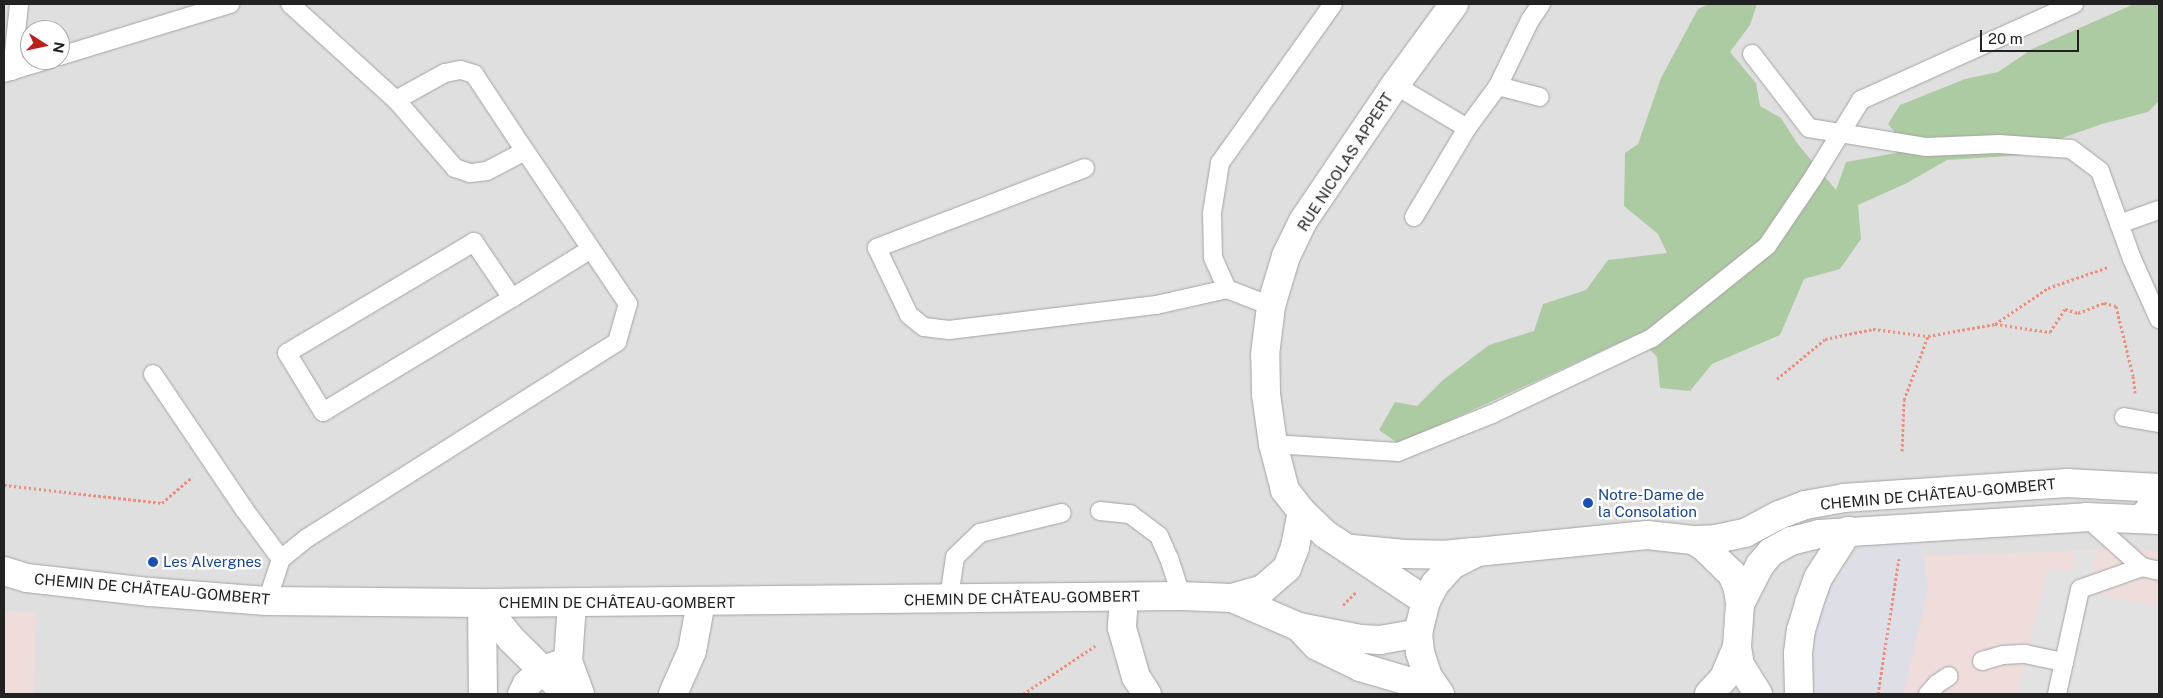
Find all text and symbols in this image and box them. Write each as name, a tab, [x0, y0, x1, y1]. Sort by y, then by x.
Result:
north arrow	[20, 20, 70, 70]
scale bar	[1983, 20, 2082, 52]
text: 20 m	[1988, 30, 2023, 47]
text: N	[50, 41, 68, 54]
street label: RUE NICOLAS APPERT	[1294, 89, 1396, 235]
street label: CHEMIN DE CHÂTEAU-GOMBERT	[1819, 475, 2057, 513]
place label: Notre-Dame de la Consolation	[1598, 485, 1704, 520]
marker: Notre-Dame de la Consolation	[1582, 497, 1594, 509]
place label: Les Alvergnes	[163, 553, 262, 571]
marker: Les Alvergnes	[147, 556, 159, 568]
street label: CHEMIN DE CHÂTEAU-GOMBERT	[33, 570, 271, 608]
street label: CHEMIN DE CHÂTEAU-GOMBERT	[904, 587, 1140, 609]
street label: CHEMIN DE CHÂTEAU-GOMBERT	[499, 594, 735, 612]

